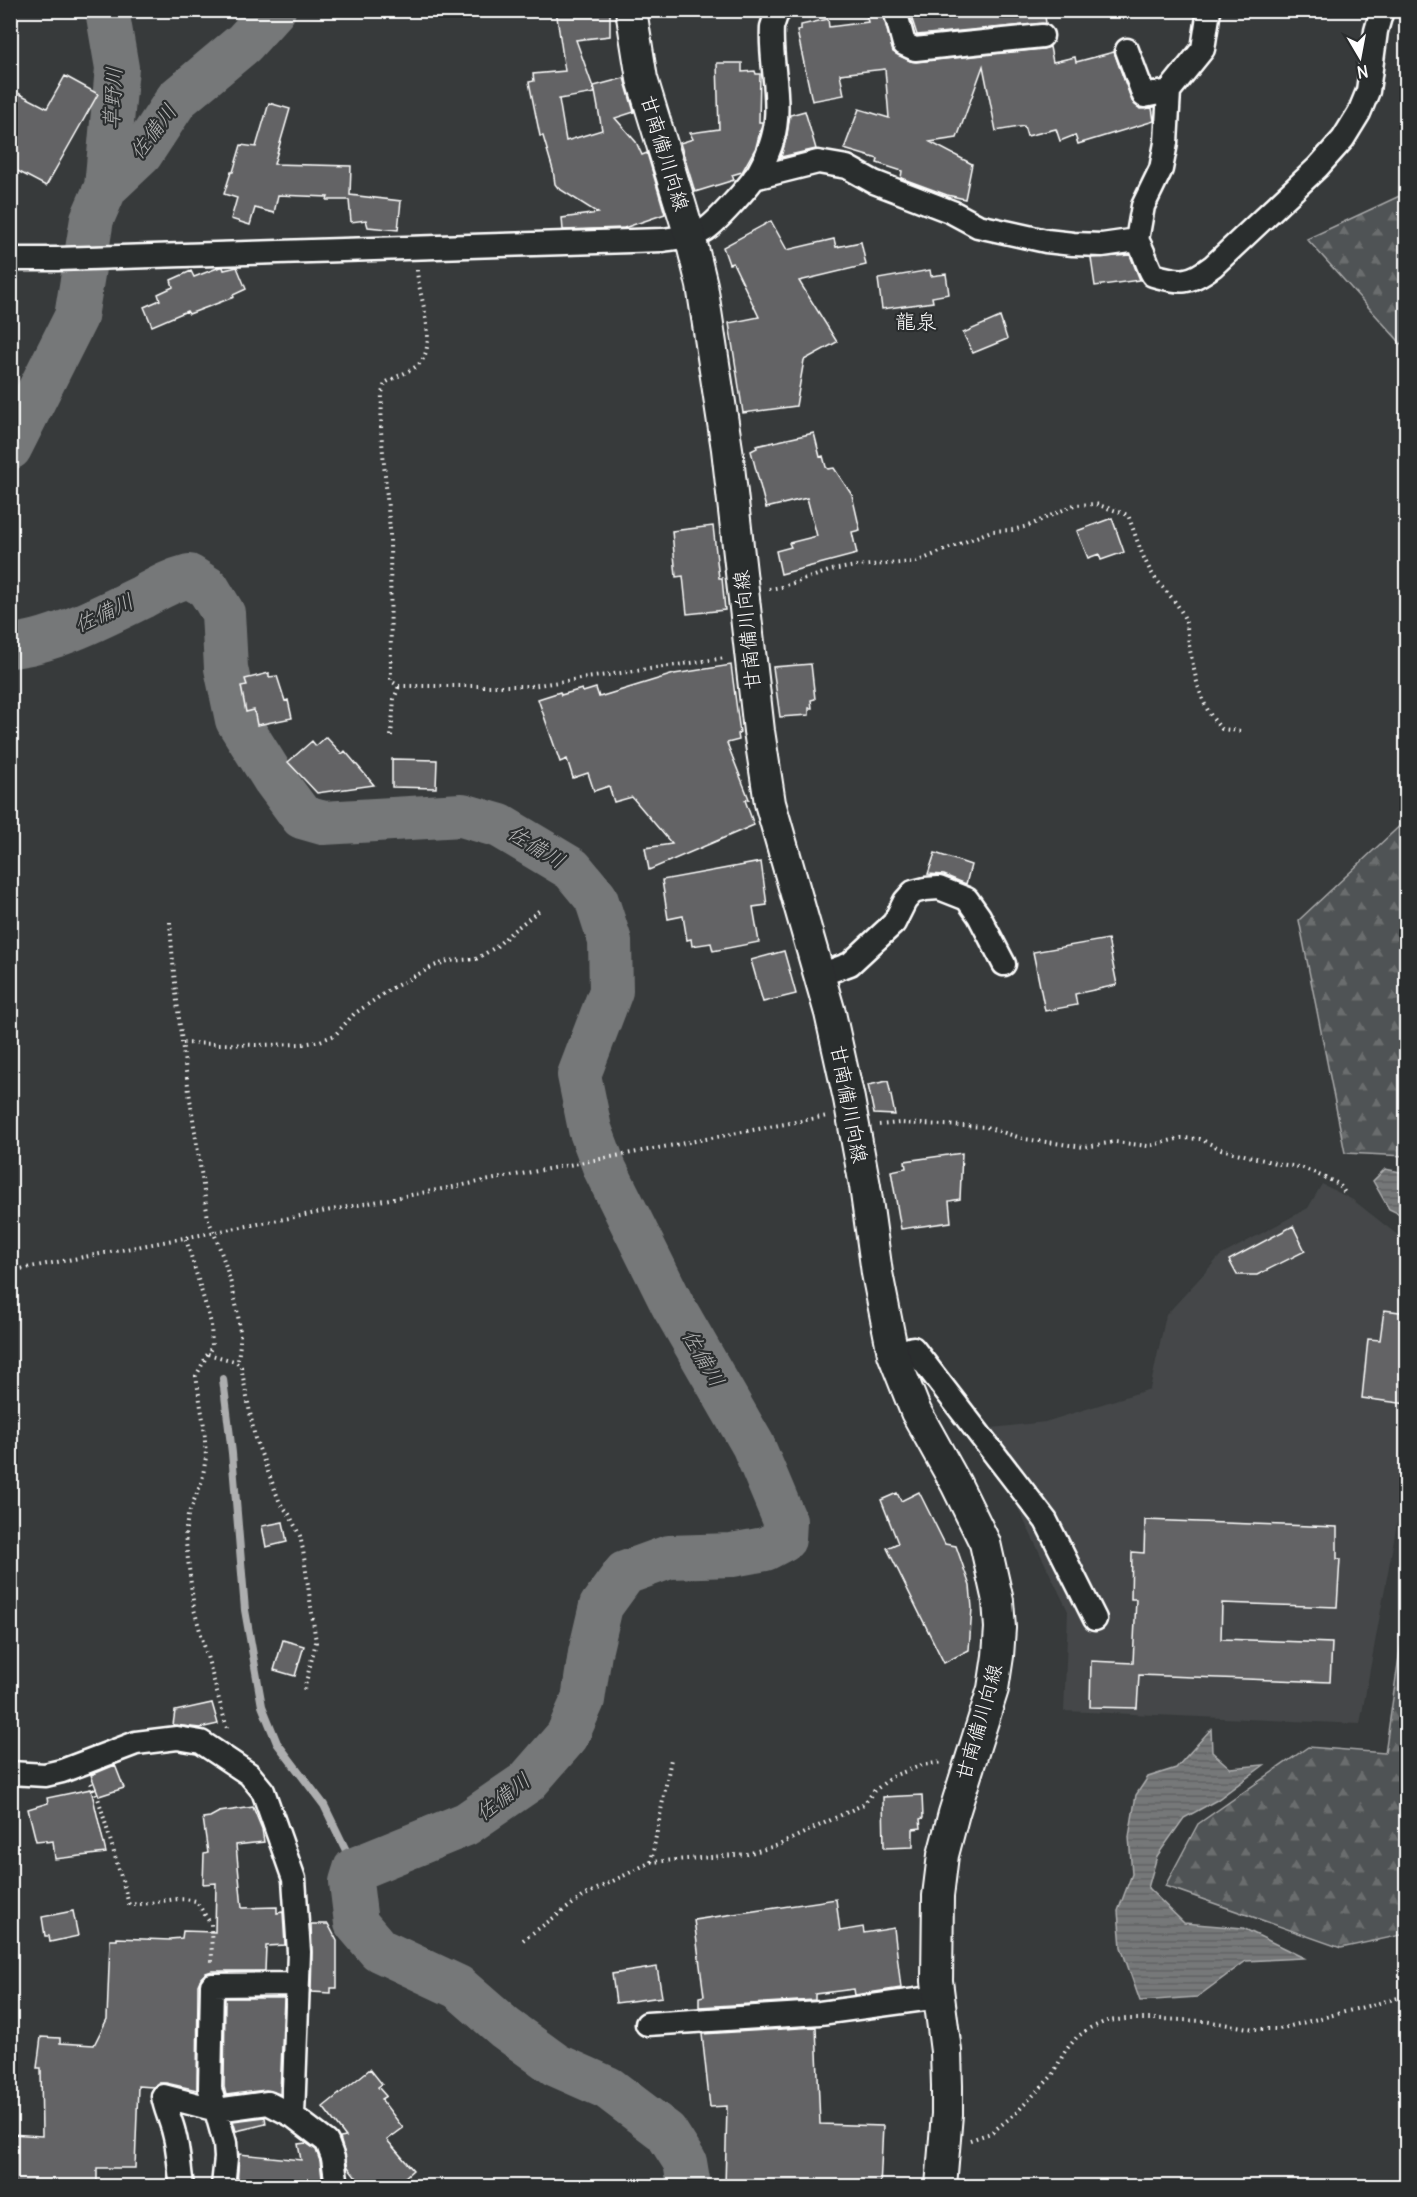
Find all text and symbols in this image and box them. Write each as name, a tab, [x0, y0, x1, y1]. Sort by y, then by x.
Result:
north arrow	[1330, 27, 1390, 87]
text: N	[1355, 61, 1370, 83]
water label: 草野川	[97, 66, 128, 130]
street label: 甘南備川向線	[636, 92, 695, 214]
water label: 佐備川	[123, 98, 182, 165]
district label: 龍泉	[895, 308, 937, 335]
street label: 甘南備川向線	[728, 569, 765, 691]
water label: 佐備川	[70, 587, 138, 638]
water label: 佐備川	[502, 819, 570, 874]
street label: 甘南備川向線	[826, 1043, 873, 1165]
water label: 佐備川	[676, 1324, 731, 1392]
street label: 甘南備川向線	[950, 1661, 1007, 1783]
water label: 佐備川	[470, 1767, 536, 1827]

